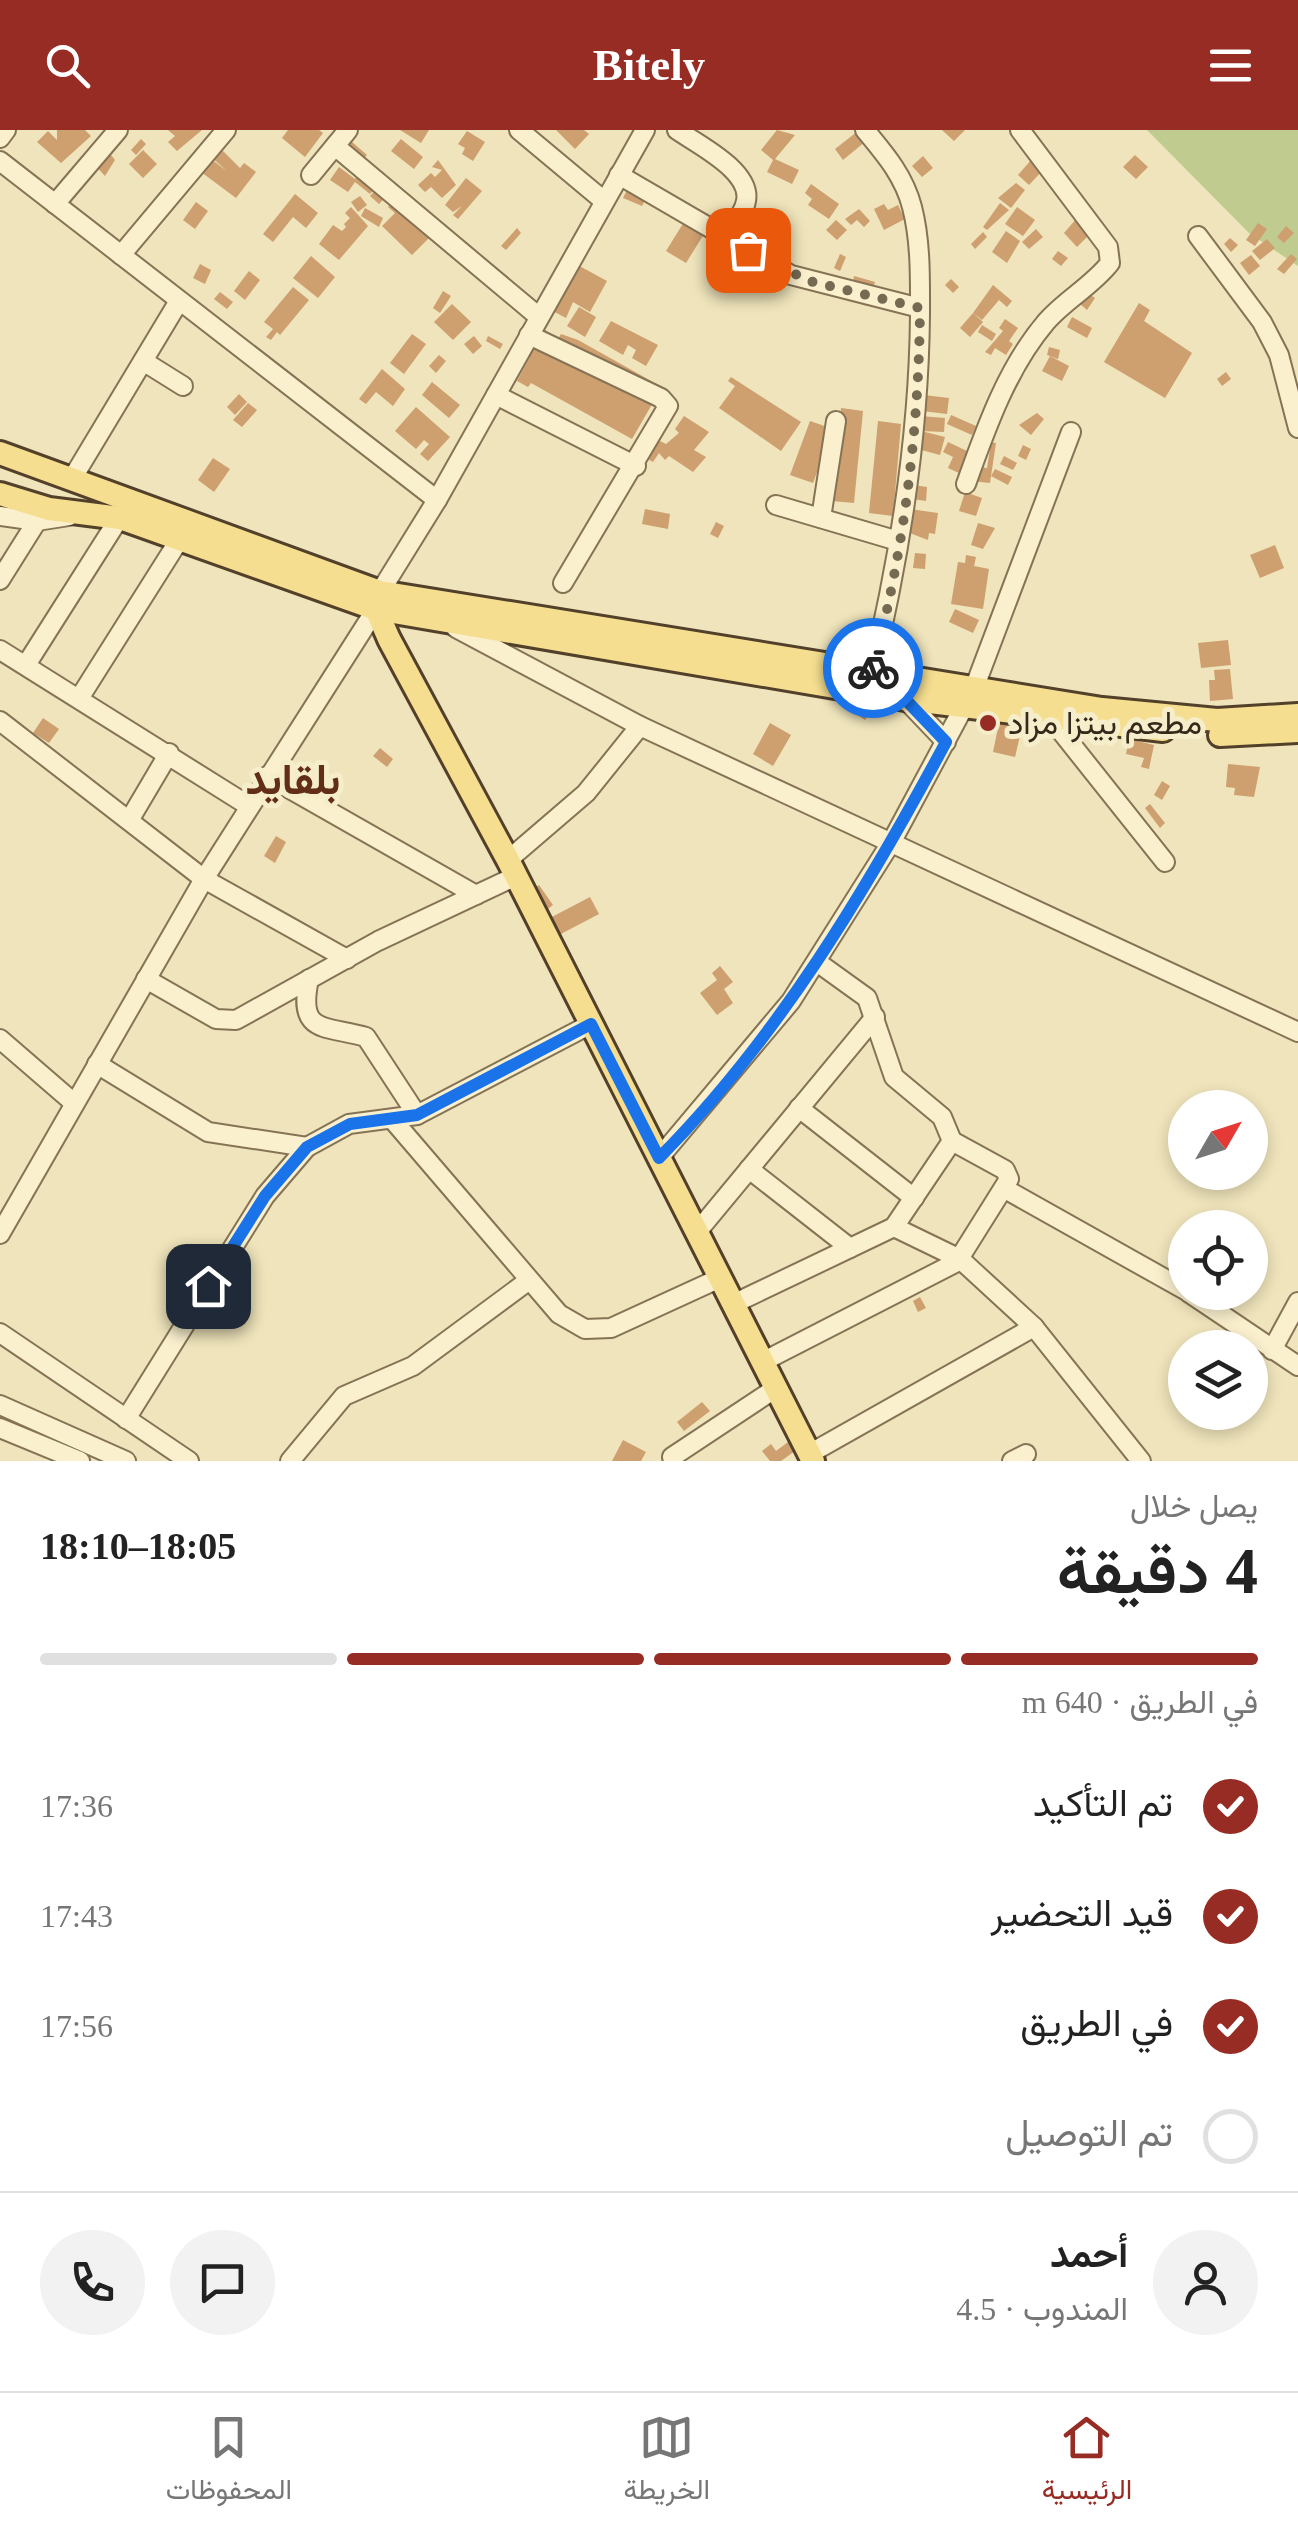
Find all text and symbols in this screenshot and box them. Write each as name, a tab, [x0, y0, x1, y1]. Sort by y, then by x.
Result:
icon: search	[40, 38, 95, 93]
icon: menu	[1203, 38, 1258, 93]
text: Bitely	[593, 40, 705, 90]
pin	[706, 208, 791, 293]
icon: bag	[721, 223, 776, 278]
courier	[823, 618, 923, 718]
icon: bike	[846, 641, 901, 696]
place label: مطعم بيتزا مزاد	[1008, 705, 1202, 744]
marker: مطعم بيتزا مزاد	[977, 712, 999, 734]
district label: بلقايد	[246, 757, 340, 804]
north arrow	[1168, 1090, 1268, 1190]
map controls	[1168, 1090, 1268, 1430]
button: locate	[1168, 1210, 1268, 1310]
pin	[166, 1244, 251, 1329]
icon: home	[181, 1259, 236, 1314]
button: layers	[1168, 1330, 1268, 1430]
text: يصل خلال	[1130, 1488, 1258, 1524]
text: 18:05–18:10	[40, 1525, 236, 1567]
text: 4 دقيقة	[1057, 1535, 1258, 1607]
text: في الطريق · 640 m	[1022, 1684, 1258, 1720]
icon: check	[1203, 1779, 1258, 1834]
text: تم التأكيد	[1033, 1782, 1173, 1824]
text: 17:36	[40, 1788, 113, 1824]
icon: check	[1203, 1889, 1258, 1944]
text: قيد التحضير	[990, 1892, 1173, 1934]
text: 17:43	[40, 1898, 113, 1934]
icon: check	[1203, 1999, 1258, 2054]
text: في الطريق	[1020, 2002, 1173, 2044]
text: 17:56	[40, 2008, 113, 2044]
text: تم التوصيل	[1005, 2112, 1173, 2154]
button: phone	[40, 2230, 145, 2335]
button: chat	[170, 2230, 275, 2335]
button: person	[1153, 2230, 1258, 2335]
text: أحمد	[1050, 2233, 1128, 2275]
text: المندوب · 4.5	[956, 2291, 1128, 2327]
tab: المحفوظات	[166, 2410, 292, 2514]
tab: الخريطة	[624, 2410, 710, 2514]
tab: الرئيسية	[1042, 2410, 1132, 2514]

